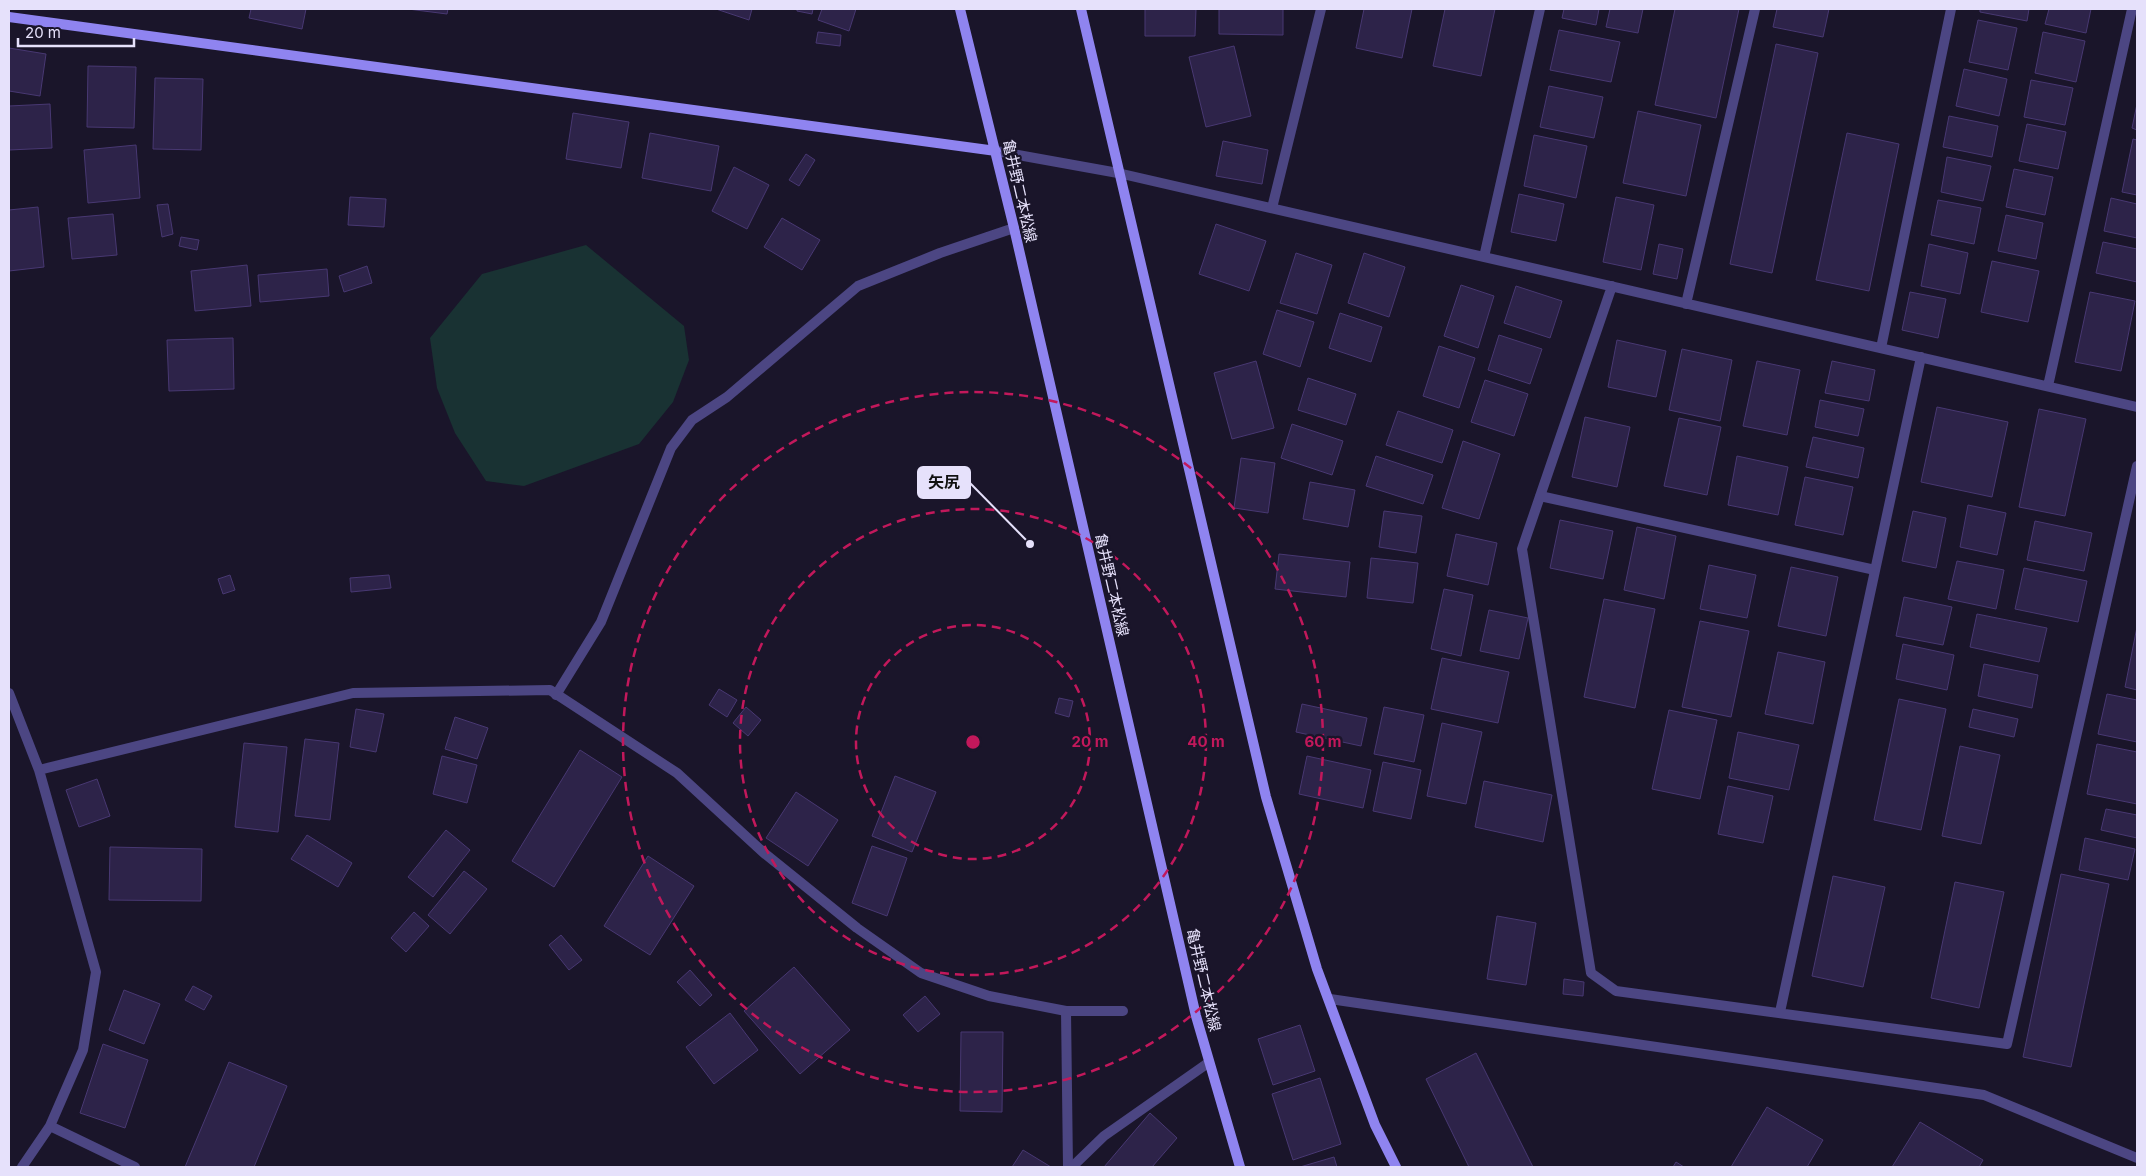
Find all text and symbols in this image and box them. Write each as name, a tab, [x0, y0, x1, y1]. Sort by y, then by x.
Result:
scale bar	[18, 15, 134, 47]
text: 20 m	[25, 23, 61, 42]
street label: 亀井野二本松線	[999, 138, 1041, 244]
callout: 矢尻	[918, 467, 970, 498]
text: 矢尻	[928, 472, 960, 492]
street label: 亀井野二本松線	[1091, 532, 1133, 638]
text: 20 m	[1072, 732, 1108, 751]
text: 40 m	[1187, 732, 1225, 751]
text: 60 m	[1304, 732, 1342, 751]
centre of rings	[964, 733, 982, 751]
street label: 亀井野二本松線	[1183, 927, 1225, 1033]

